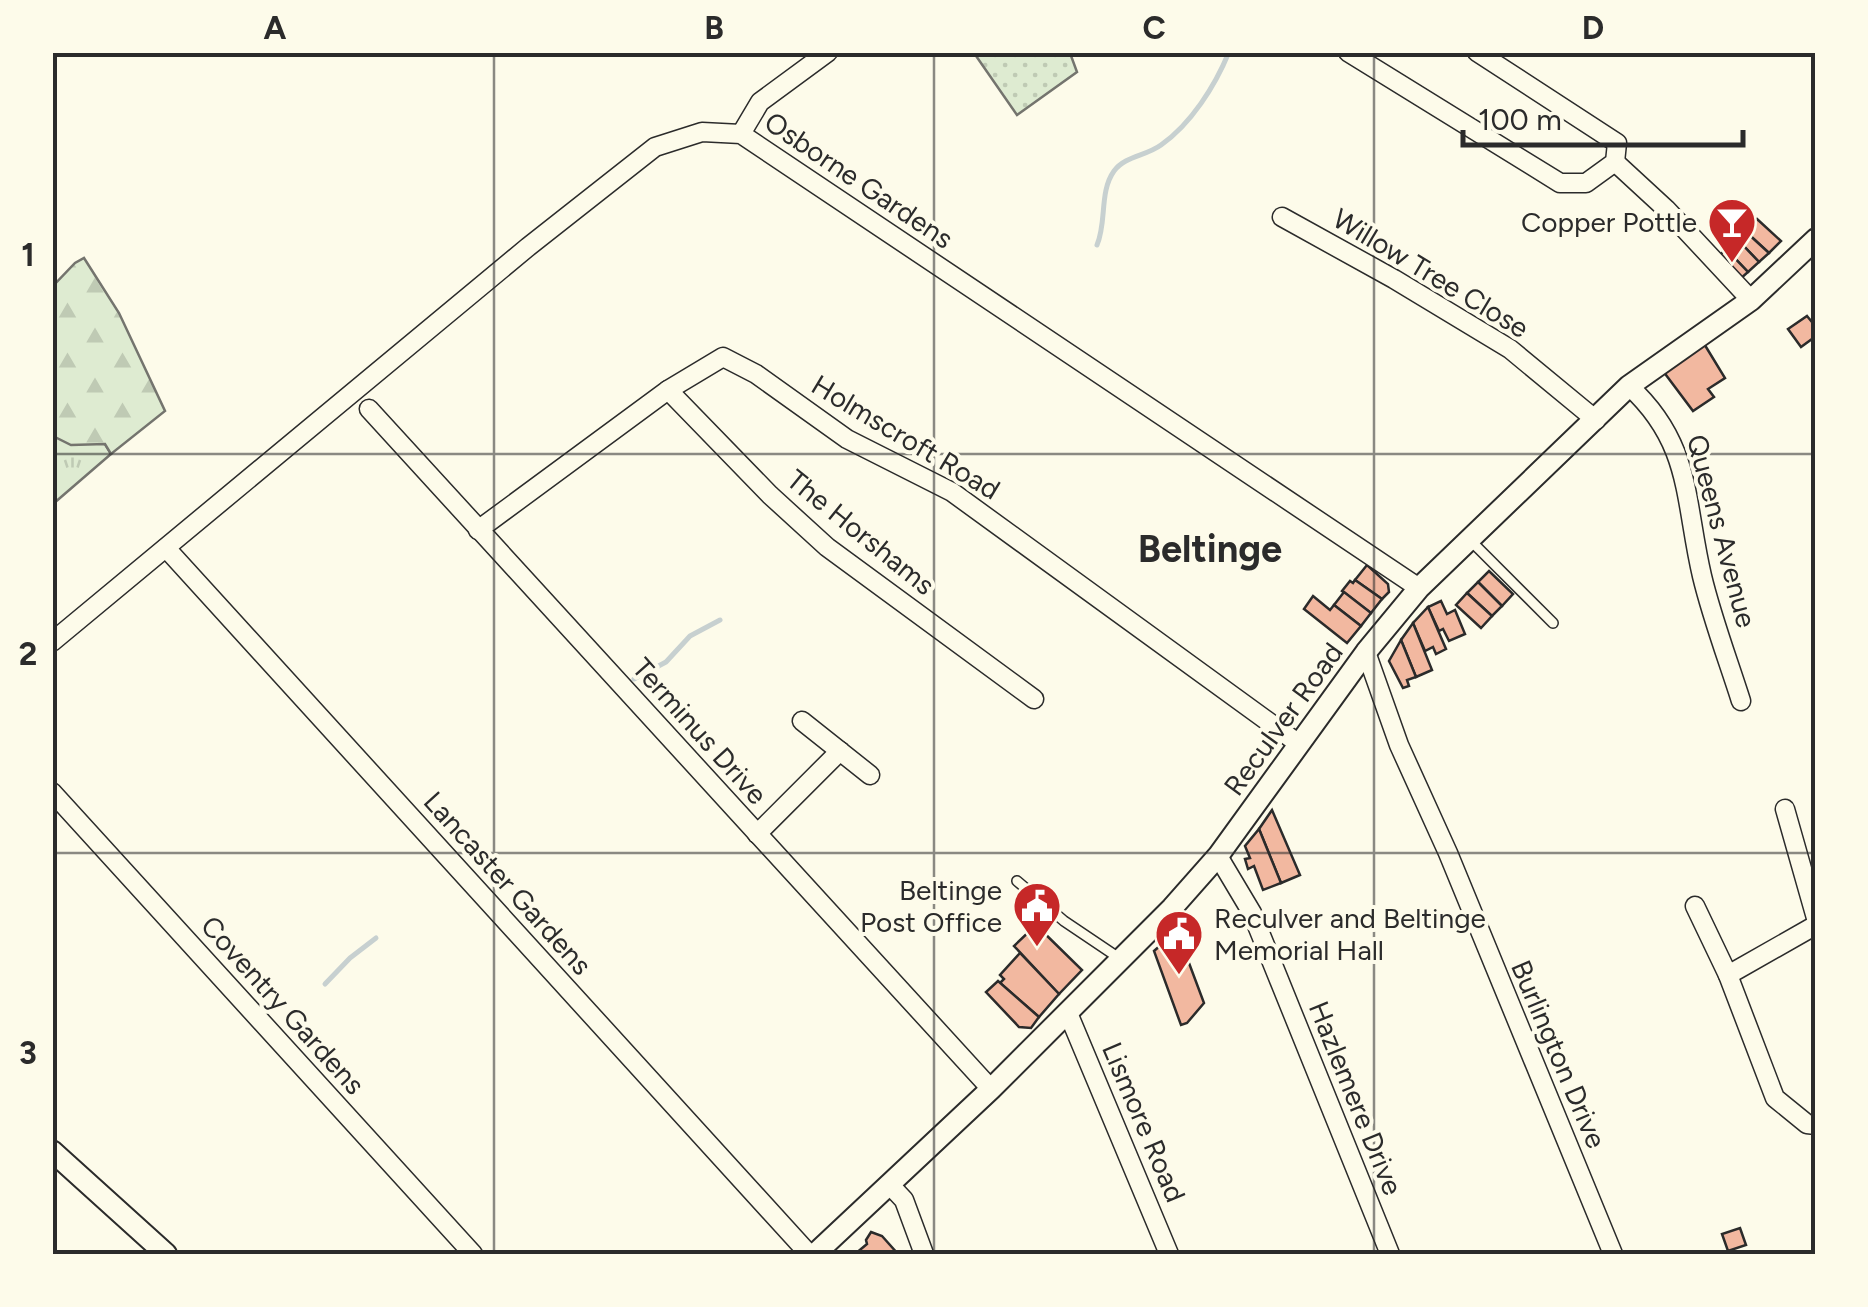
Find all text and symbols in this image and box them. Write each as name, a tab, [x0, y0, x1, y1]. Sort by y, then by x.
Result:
text: A	[264, 9, 287, 47]
text: B	[704, 9, 724, 47]
text: C	[1142, 9, 1166, 47]
text: D	[1582, 9, 1604, 47]
scale bar	[1463, 85, 1743, 147]
text: 100 m	[1478, 101, 1562, 138]
street label: Osborne Gardens	[758, 104, 960, 256]
bar icon: Copper Pottle	[1706, 196, 1758, 264]
street label: Willow Tree Close	[1327, 201, 1535, 345]
place label: Copper Pottle	[1521, 205, 1697, 239]
text: 1	[21, 236, 35, 274]
street label: Holmscroft Road	[806, 367, 1006, 507]
street label: Queens Avenue	[1680, 431, 1764, 631]
street label: The Horshams	[780, 462, 942, 602]
district label: Beltinge	[1138, 526, 1282, 572]
text: 2	[19, 635, 37, 673]
street label: Reculver Road	[1216, 636, 1350, 802]
street label: Terminus Drive	[626, 651, 774, 811]
street label: Lancaster Gardens	[417, 784, 599, 982]
place label: Beltinge Post Office	[860, 873, 1002, 939]
public building icon: Beltinge Post Office	[1011, 880, 1063, 948]
place label: Reculver and Beltinge Memorial Hall	[1214, 901, 1486, 967]
public building icon: Reculver and Beltinge Memorial Hall	[1153, 908, 1205, 976]
street label: Coventry Gardens	[194, 909, 372, 1101]
street label: Burlington Drive	[1504, 955, 1614, 1153]
street label: Hazlemere Drive	[1302, 996, 1410, 1200]
text: 3	[19, 1034, 37, 1072]
street label: Lismore Road	[1095, 1037, 1193, 1207]

